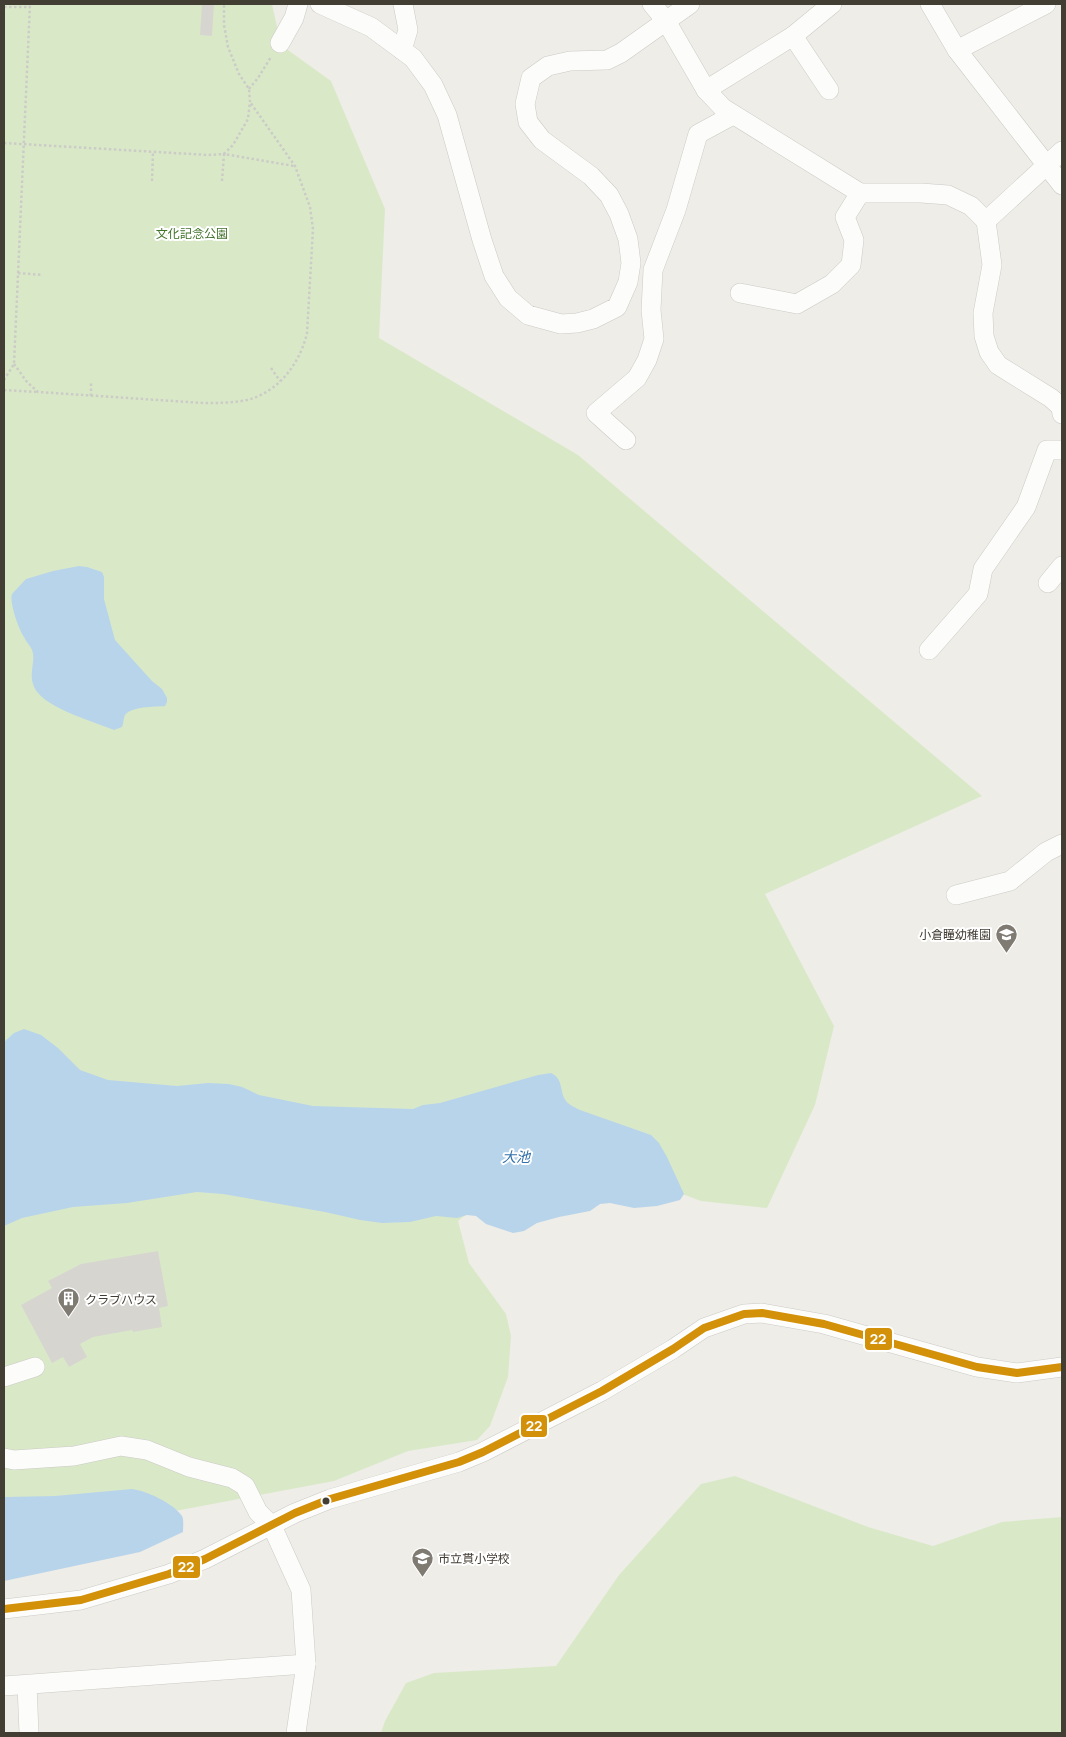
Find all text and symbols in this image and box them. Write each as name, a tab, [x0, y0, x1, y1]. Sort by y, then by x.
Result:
park label: 文化記念公園	[156, 225, 228, 242]
school or university icon: 小倉瞳幼稚園	[995, 922, 1019, 953]
place label: 小倉瞳幼稚園	[919, 926, 991, 943]
water label: 大池	[502, 1147, 532, 1166]
building icon: クラブハウス	[57, 1287, 81, 1318]
place label: クラブハウス	[85, 1291, 157, 1308]
line badge: 22	[864, 1327, 893, 1351]
text: 22	[870, 1329, 886, 1348]
line badge: 22	[520, 1414, 548, 1438]
text: 22	[526, 1416, 542, 1435]
unlabelled marker	[321, 1496, 331, 1506]
school or university icon: 市立貫小学校	[410, 1546, 434, 1577]
place label: 市立貫小学校	[438, 1550, 510, 1567]
line badge: 22	[172, 1555, 201, 1579]
text: 22	[178, 1557, 194, 1576]

